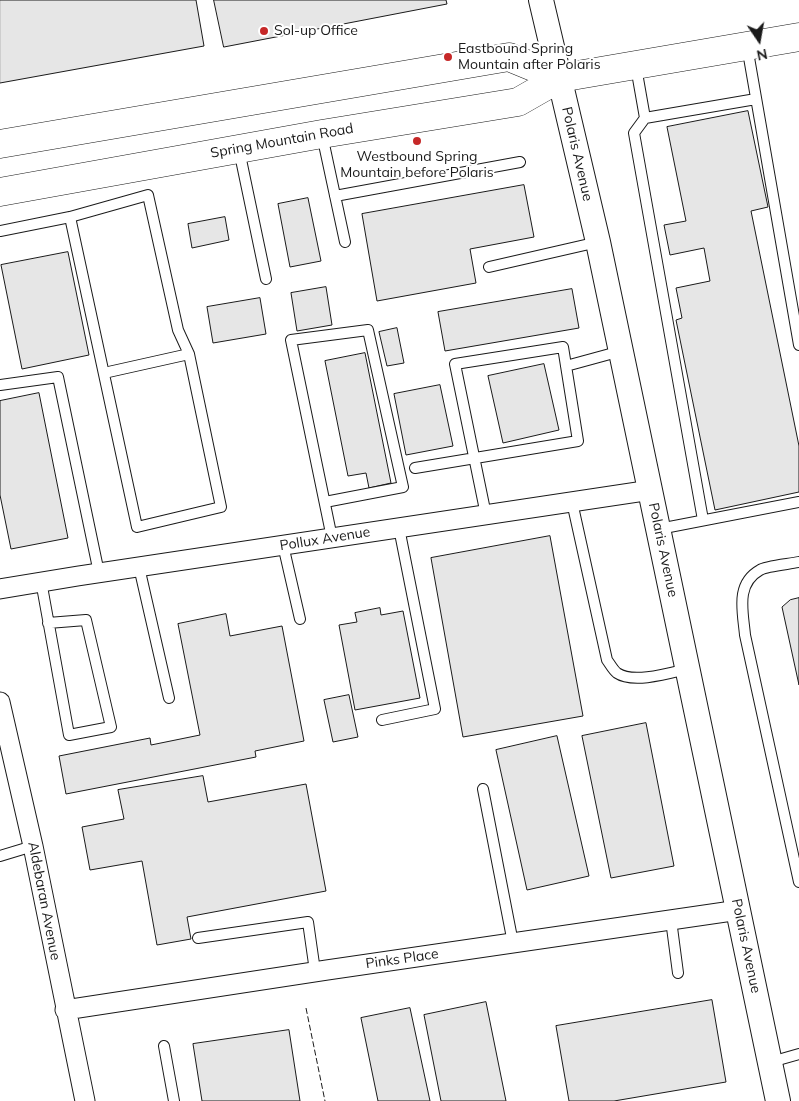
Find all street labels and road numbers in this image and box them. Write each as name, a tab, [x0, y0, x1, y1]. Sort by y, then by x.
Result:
street label: Polaris Avenue	[558, 105, 596, 203]
street label: Spring Mountain Road	[209, 120, 355, 162]
street label: Polaris Avenue	[645, 501, 681, 599]
street label: Pollux Avenue	[279, 524, 371, 554]
street label: Aldebaran Avenue	[24, 840, 64, 962]
street label: Polaris Avenue	[728, 897, 764, 995]
street label: Pinks Place	[364, 946, 440, 972]

